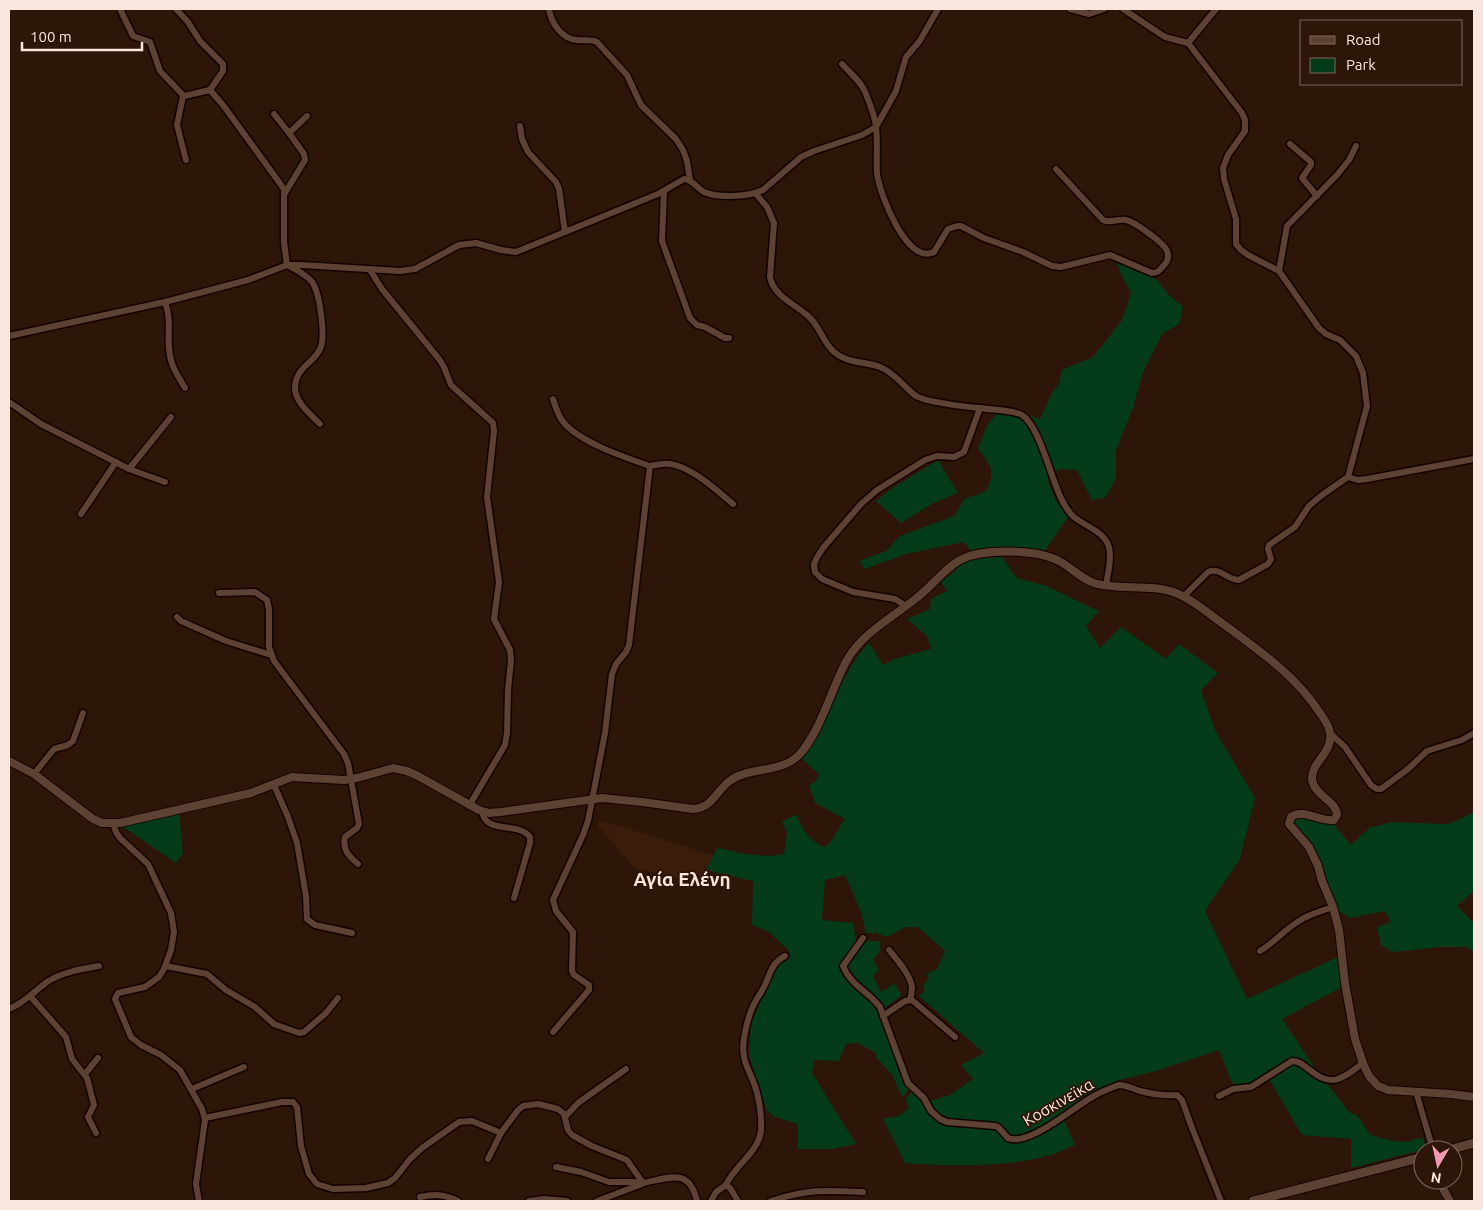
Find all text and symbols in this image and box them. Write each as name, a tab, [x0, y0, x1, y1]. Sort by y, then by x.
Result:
scale bar	[22, 20, 142, 52]
legend	[1300, 20, 1463, 85]
text: 100 m	[30, 28, 72, 45]
text: Road	[1346, 31, 1381, 48]
text: Park	[1346, 56, 1376, 73]
district label: Αγία Ελένη	[633, 868, 731, 890]
street label: Κοσκινεϊκα	[1020, 1074, 1097, 1129]
north arrow	[1413, 1140, 1463, 1190]
text: N	[1430, 1169, 1442, 1187]

